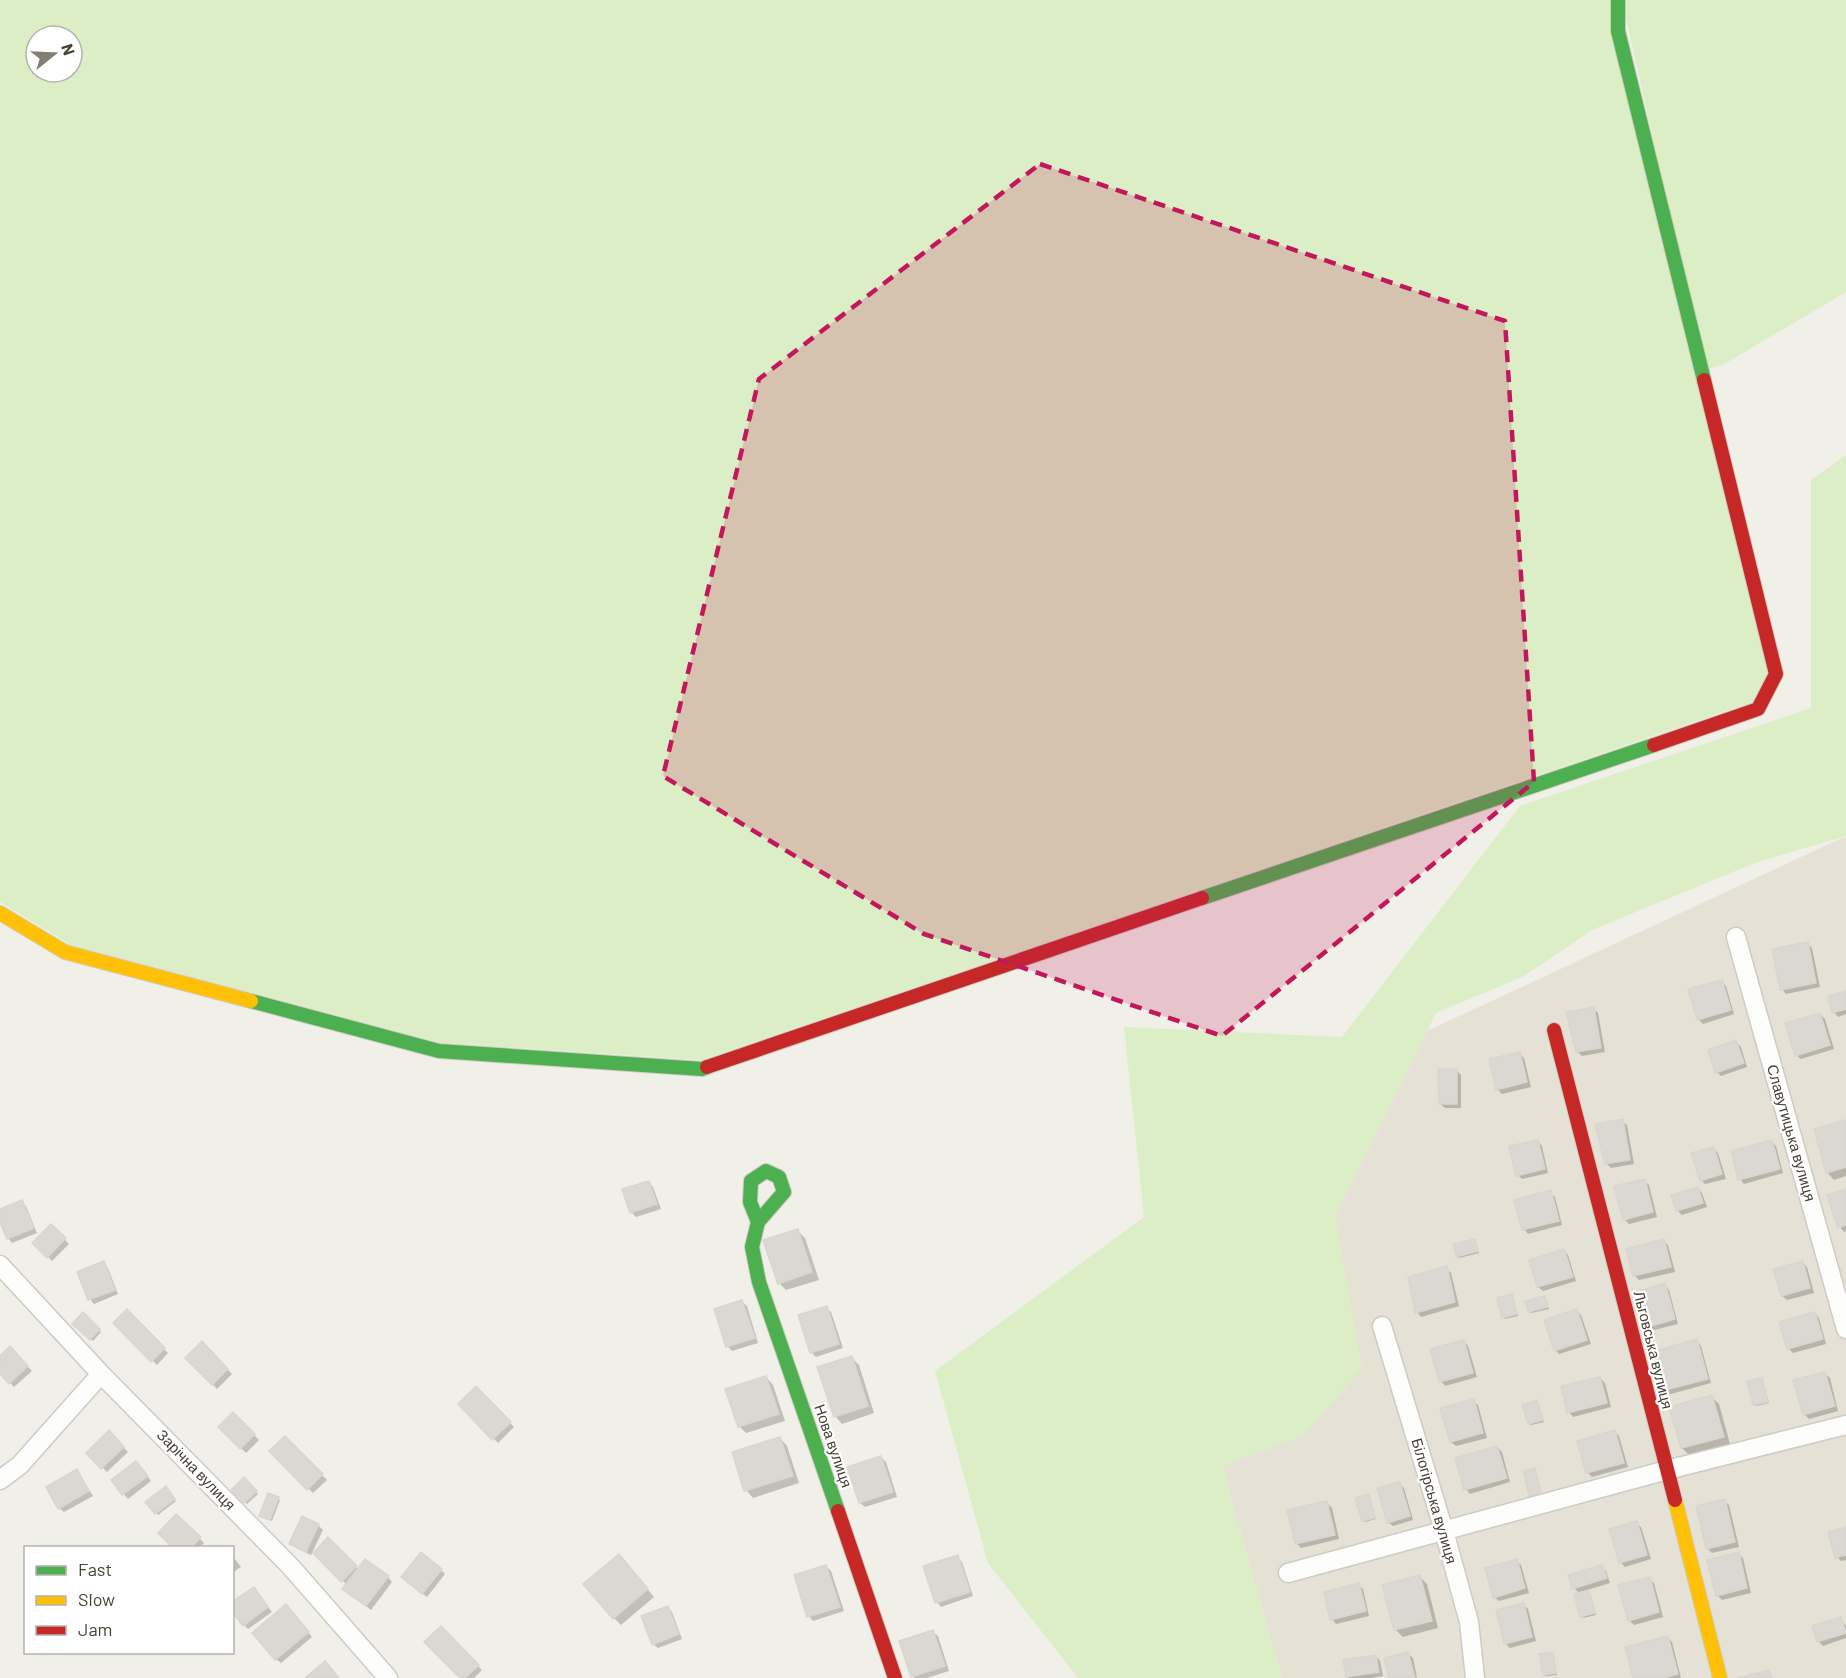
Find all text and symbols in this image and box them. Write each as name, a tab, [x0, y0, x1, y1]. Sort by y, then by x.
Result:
north arrow	[24, 24, 84, 84]
text: N	[58, 41, 79, 57]
street label: Славутицька вулиця	[1764, 1062, 1820, 1203]
street label: Льговська вулиця	[1631, 1289, 1677, 1411]
street label: Нова вулиця	[811, 1402, 857, 1490]
street label: Зарічна вулиця	[154, 1425, 240, 1513]
street label: Білогірська вулиця	[1408, 1436, 1462, 1566]
legend	[24, 1546, 234, 1654]
text: Fast	[78, 1558, 112, 1580]
text: Slow	[78, 1588, 115, 1610]
text: Jam	[78, 1618, 112, 1640]

